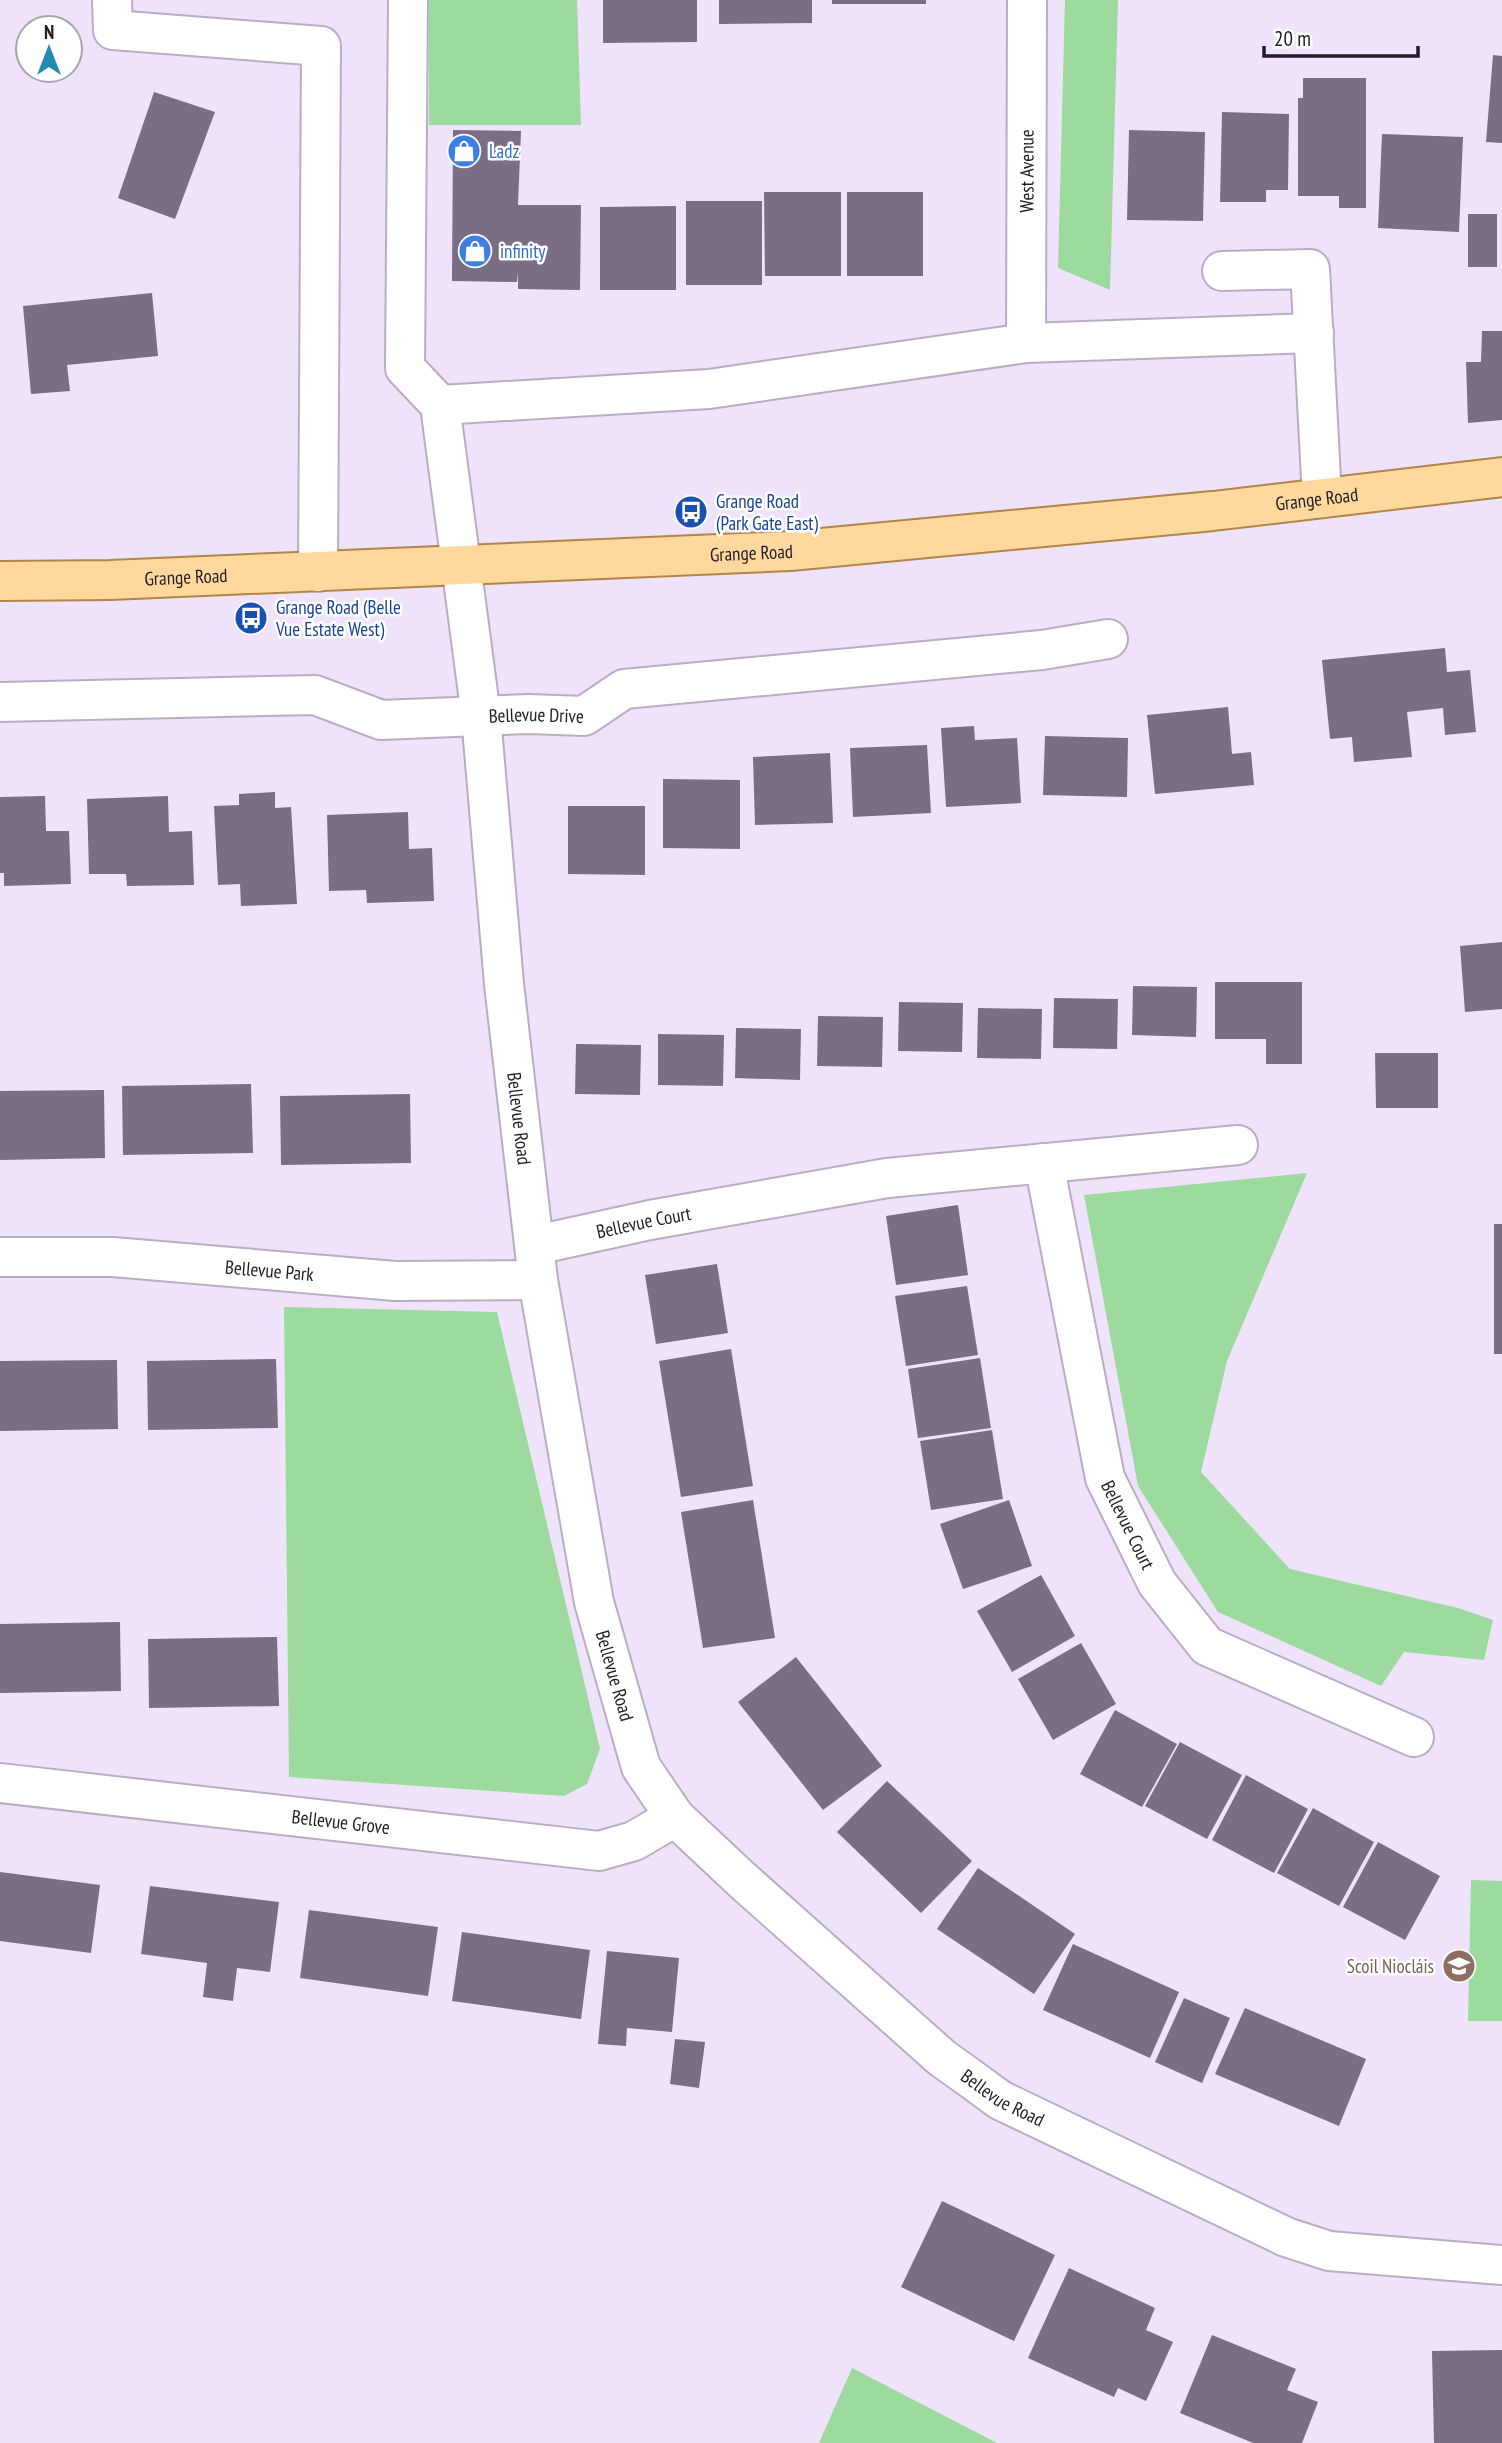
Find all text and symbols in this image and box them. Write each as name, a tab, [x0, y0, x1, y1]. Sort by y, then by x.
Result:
north arrow	[14, 14, 84, 84]
scale bar	[1264, 14, 1418, 58]
text: N	[44, 20, 54, 44]
text: 20 m	[1274, 25, 1311, 52]
street label: West Avenue	[1014, 129, 1039, 213]
shop icon: Ladz	[445, 132, 483, 170]
place label: Ladz	[489, 139, 519, 163]
shop icon: infinity	[456, 232, 494, 270]
place label: infinity	[500, 239, 546, 263]
street label: Grange Road	[1274, 482, 1359, 516]
place label: Grange Road (Park Gate East)	[716, 489, 819, 535]
bus stop icon: Grange Road (Park Gate East)	[672, 493, 710, 531]
street label: Grange Road	[709, 539, 793, 566]
street label: Grange Road	[144, 563, 228, 591]
place label: Grange Road (Belle Vue Estate West)	[275, 595, 401, 641]
bus stop icon: Grange Road (Belle Vue Estate West)	[232, 599, 270, 637]
street label: Bellevue Drive	[488, 702, 584, 728]
street label: Bellevue Road	[502, 1071, 537, 1166]
street label: Bellevue Court	[594, 1201, 694, 1243]
street label: Bellevue Park	[224, 1255, 315, 1286]
street label: Bellevue Court	[1096, 1476, 1161, 1574]
street label: Bellevue Road	[591, 1628, 639, 1724]
street label: Bellevue Grove	[290, 1804, 391, 1839]
school or university icon: Scoil Niocláis	[1440, 1947, 1478, 1985]
place label: Scoil Niocláis	[1347, 1954, 1434, 1978]
street label: Bellevue Road	[956, 2063, 1048, 2131]

